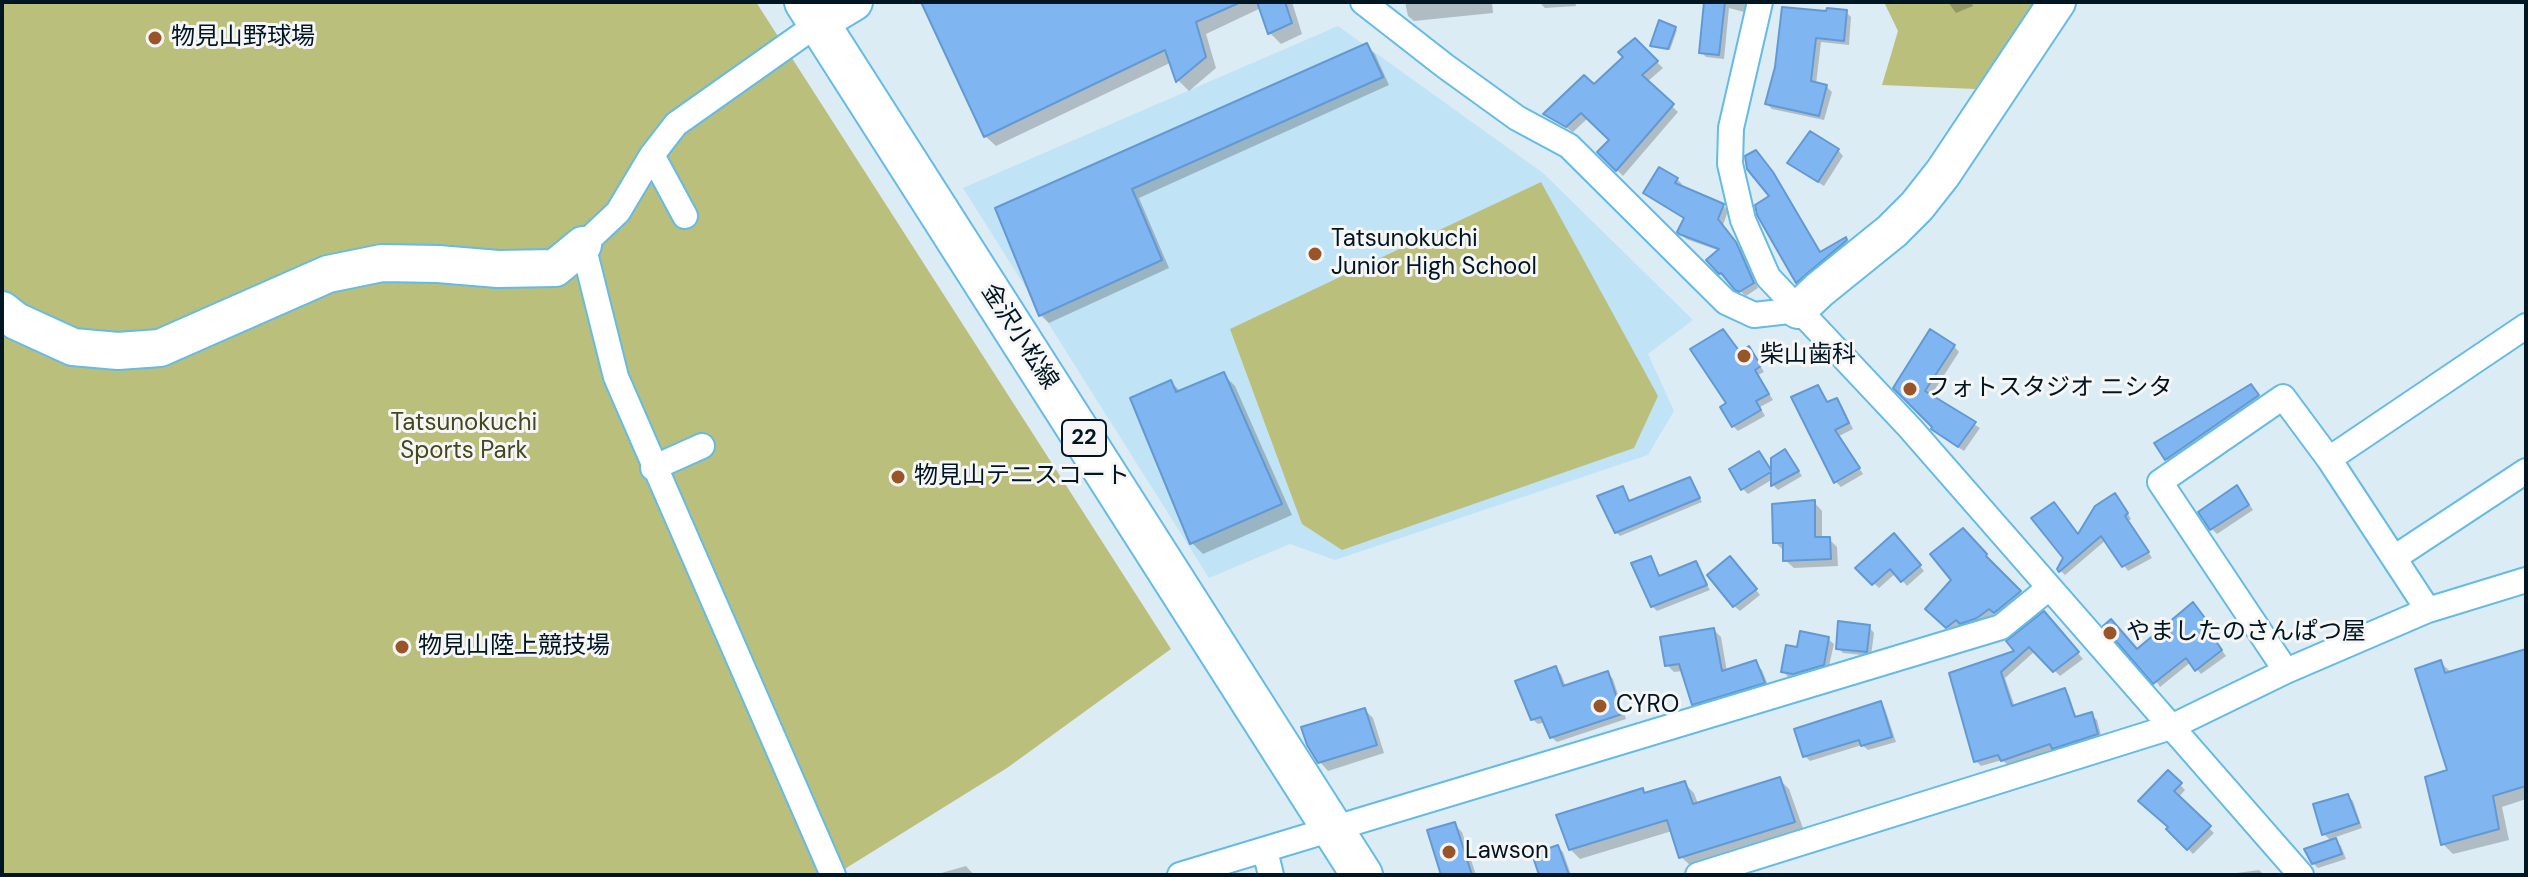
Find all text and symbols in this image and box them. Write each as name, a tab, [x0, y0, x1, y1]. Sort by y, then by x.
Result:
place label: 物見山野球場	[171, 24, 315, 52]
marker: 物見山野球場	[146, 29, 164, 47]
place label: Tatsunokuchi Junior High School	[1331, 226, 1537, 282]
marker: Tatsunokuchi Junior High School	[1306, 245, 1324, 263]
street label: 金沢小松線	[974, 279, 1064, 395]
place label: 柴山歯科	[1760, 342, 1856, 370]
marker: 柴山歯科	[1735, 347, 1753, 365]
place label: フォトスタジオ ニシタ	[1926, 375, 2172, 403]
marker: フォトスタジオ ニシタ	[1901, 380, 1919, 398]
park label: Tatsunokuchi Sports Park	[391, 410, 537, 466]
road number: 22	[1062, 420, 1106, 456]
place label: 物見山テニスコート	[914, 463, 1130, 491]
marker: 物見山テニスコート	[889, 468, 907, 486]
place label: やましたのさんぱつ屋	[2126, 619, 2366, 647]
marker: やましたのさんぱつ屋	[2101, 624, 2119, 642]
place label: 物見山陸上競技場	[418, 633, 610, 661]
marker: 物見山陸上競技場	[393, 638, 411, 656]
place label: CYRO	[1616, 692, 1679, 720]
marker: CYRO	[1591, 697, 1609, 715]
place label: Lawson	[1465, 838, 1549, 866]
marker: Lawson	[1440, 843, 1458, 861]

